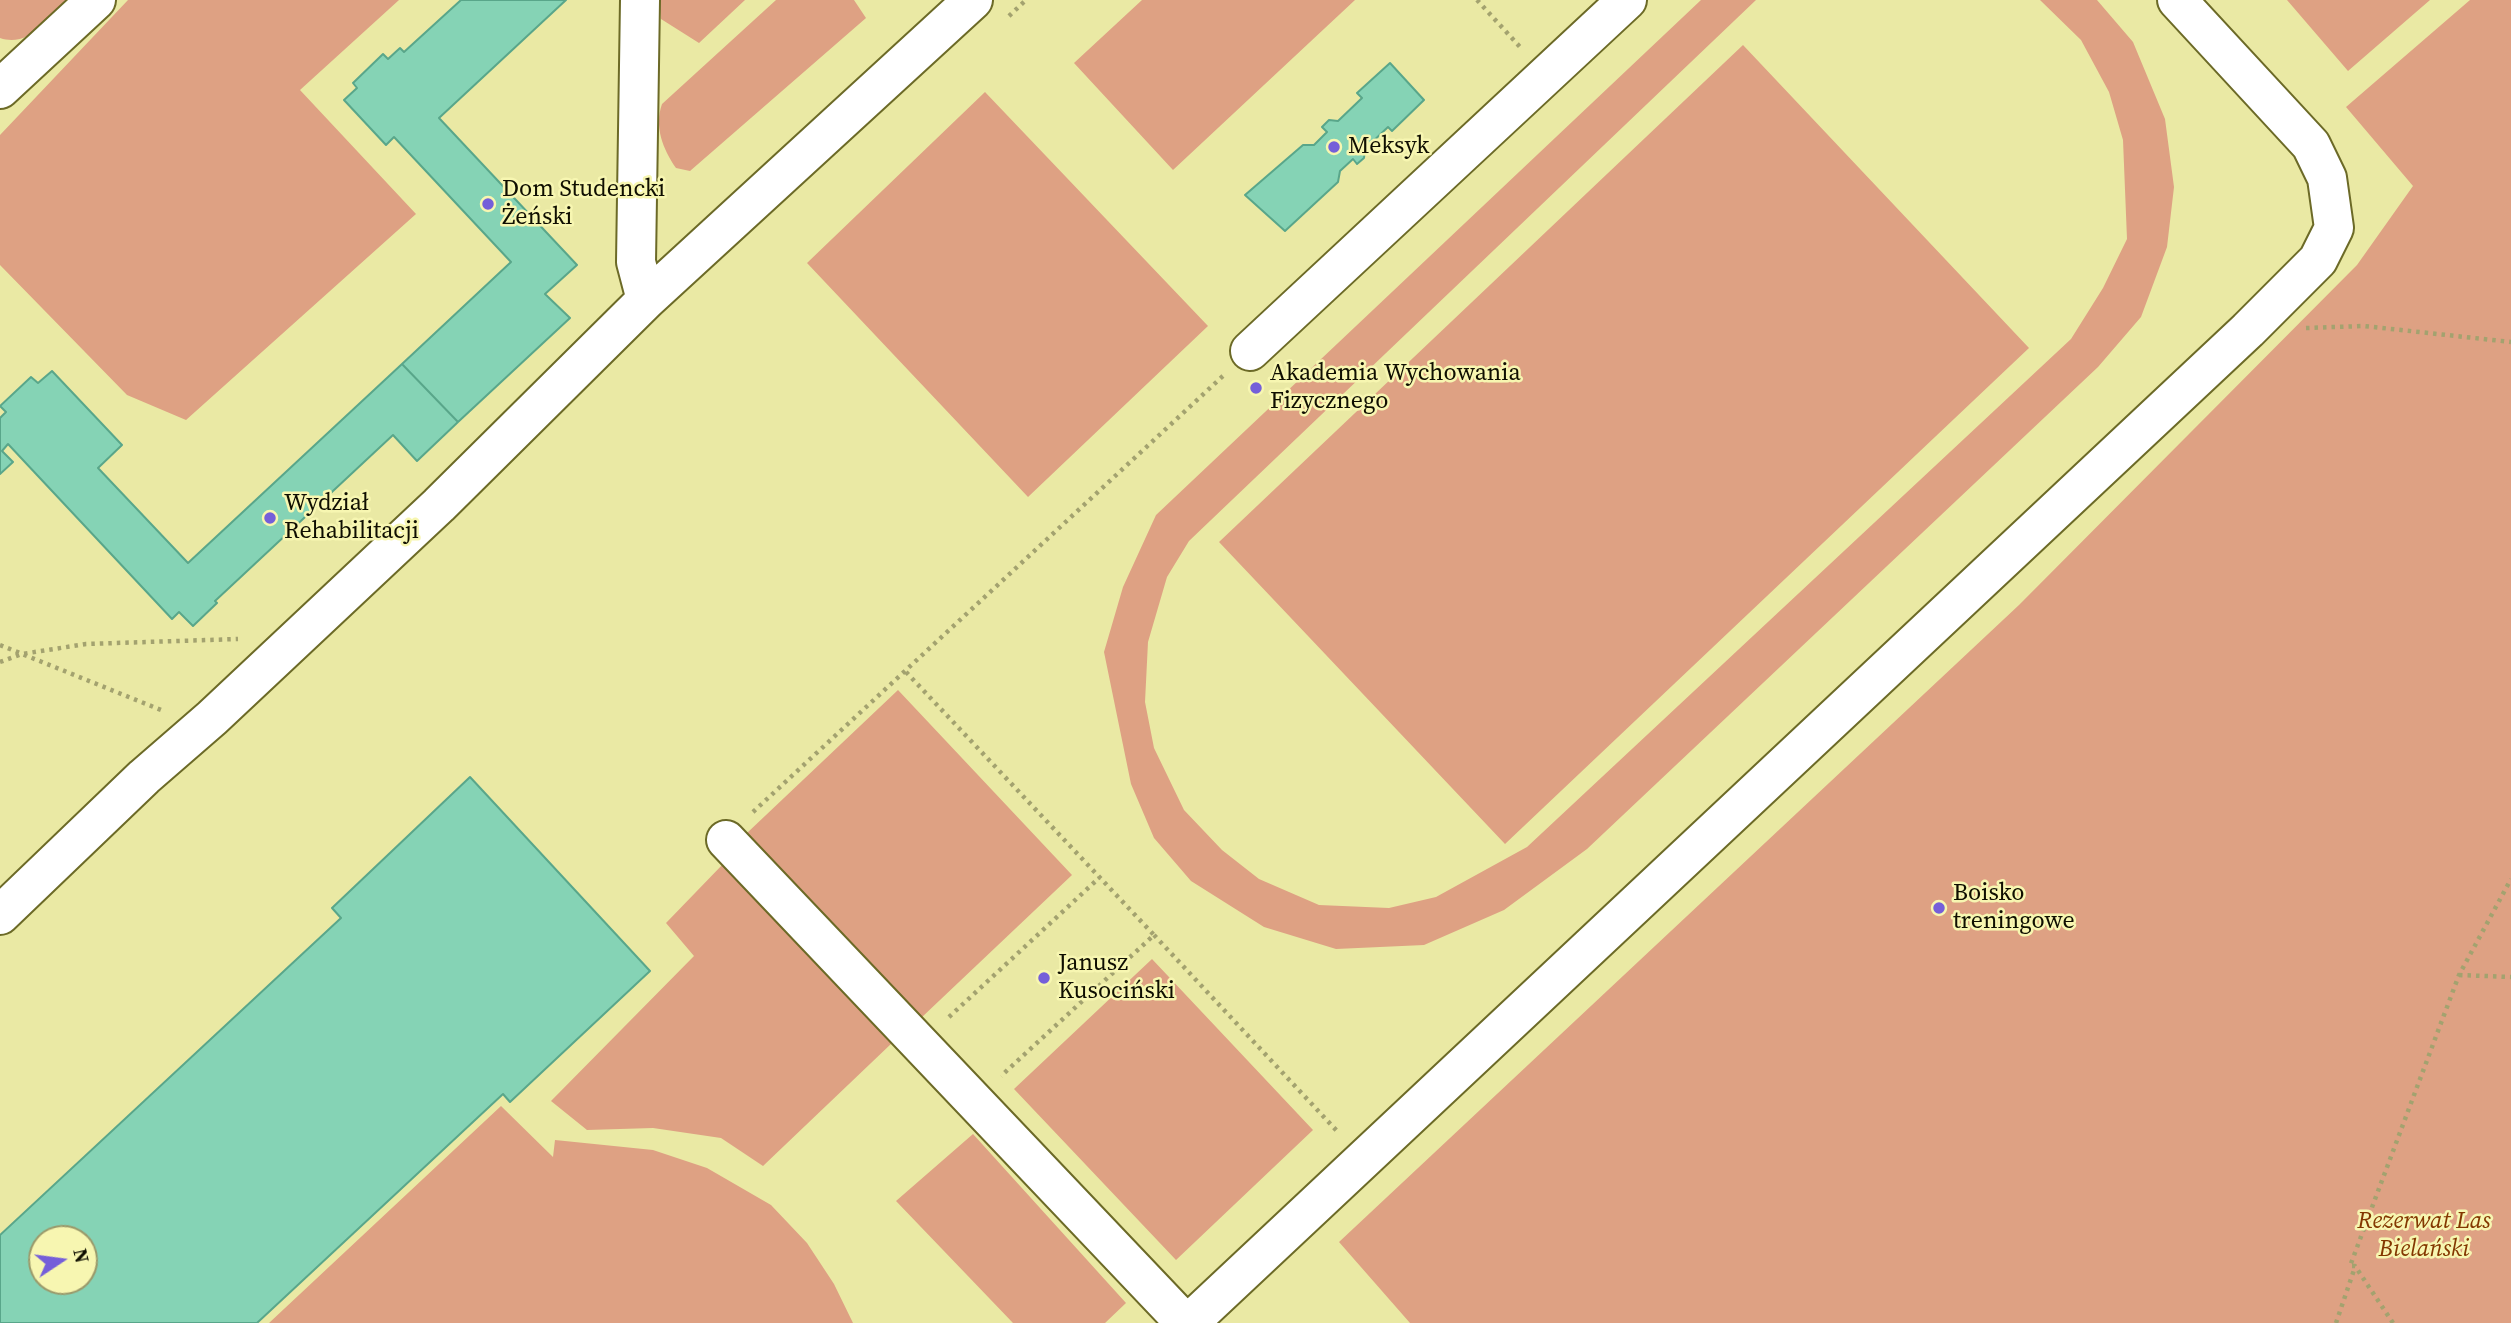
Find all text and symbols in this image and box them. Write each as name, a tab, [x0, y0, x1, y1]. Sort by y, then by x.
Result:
place label: Meksyk	[1348, 133, 1429, 161]
marker: Meksyk	[1326, 139, 1342, 155]
place label: Dom Studencki Żeński	[502, 176, 665, 232]
marker: Dom Studencki Żeński	[480, 196, 496, 212]
place label: Akademia Wychowania Fizycznego	[1270, 360, 1521, 416]
marker: Akademia Wychowania Fizycznego	[1248, 380, 1264, 396]
place label: Wydział Rehabilitacji	[284, 490, 419, 546]
marker: Wydział Rehabilitacji	[262, 510, 278, 526]
place label: Boisko treningowe	[1953, 880, 2075, 936]
marker: Boisko treningowe	[1931, 900, 1947, 916]
place label: Janusz Kusociński	[1058, 950, 1175, 1006]
marker: Janusz Kusociński	[1036, 970, 1052, 986]
park label: Rezerwat Las Bielański	[2357, 1208, 2491, 1264]
north arrow	[28, 1225, 98, 1295]
text: N	[67, 1246, 96, 1265]

